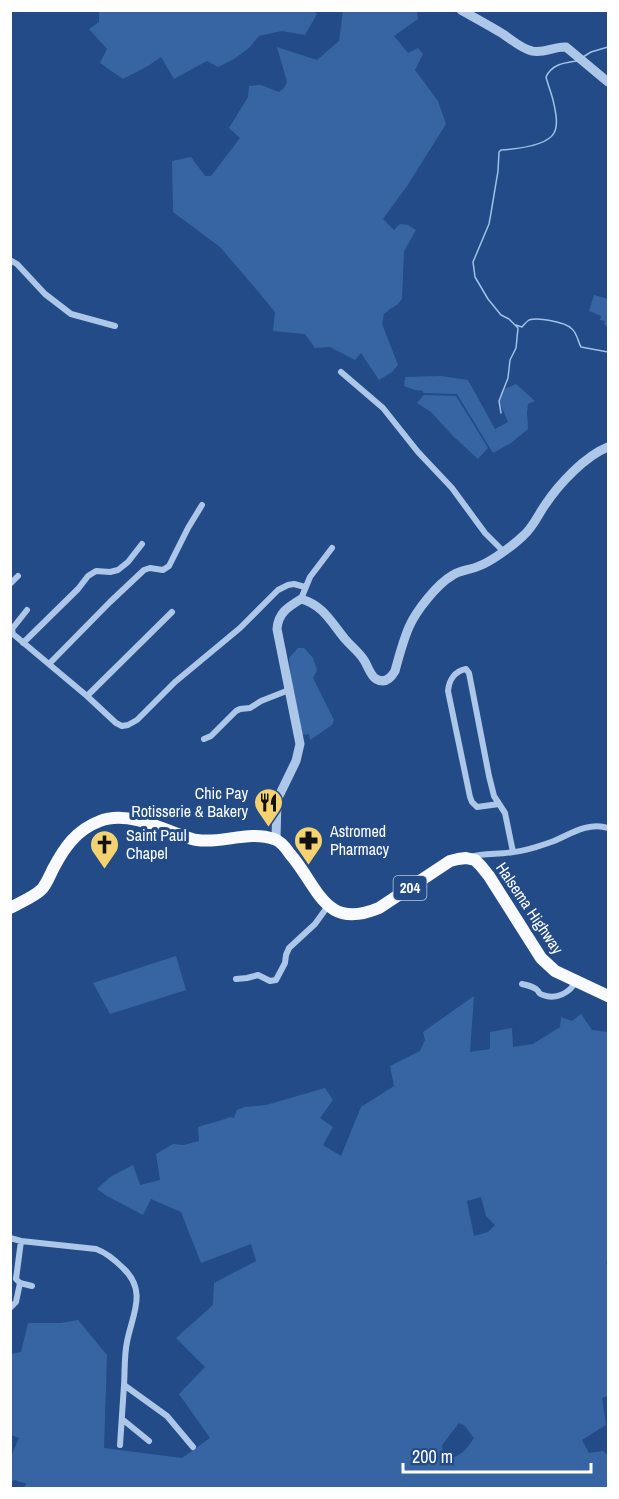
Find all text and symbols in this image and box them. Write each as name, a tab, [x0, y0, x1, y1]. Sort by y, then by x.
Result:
place label: Chic Pay Rotisserie & Bakery	[131, 782, 248, 822]
restaurant icon: Chic Pay Rotisserie & Bakery	[253, 786, 285, 828]
place label: Astromed Pharmacy	[329, 820, 389, 860]
place label: Saint Paul Chapel	[126, 824, 187, 864]
pharmacy icon: Astromed Pharmacy	[293, 824, 325, 866]
church icon: Saint Paul Chapel	[89, 828, 121, 870]
street label: Halsema Highway	[491, 858, 569, 959]
road number: 204	[394, 876, 426, 900]
scale bar	[403, 1436, 590, 1474]
text: 200 m	[412, 1444, 453, 1469]

